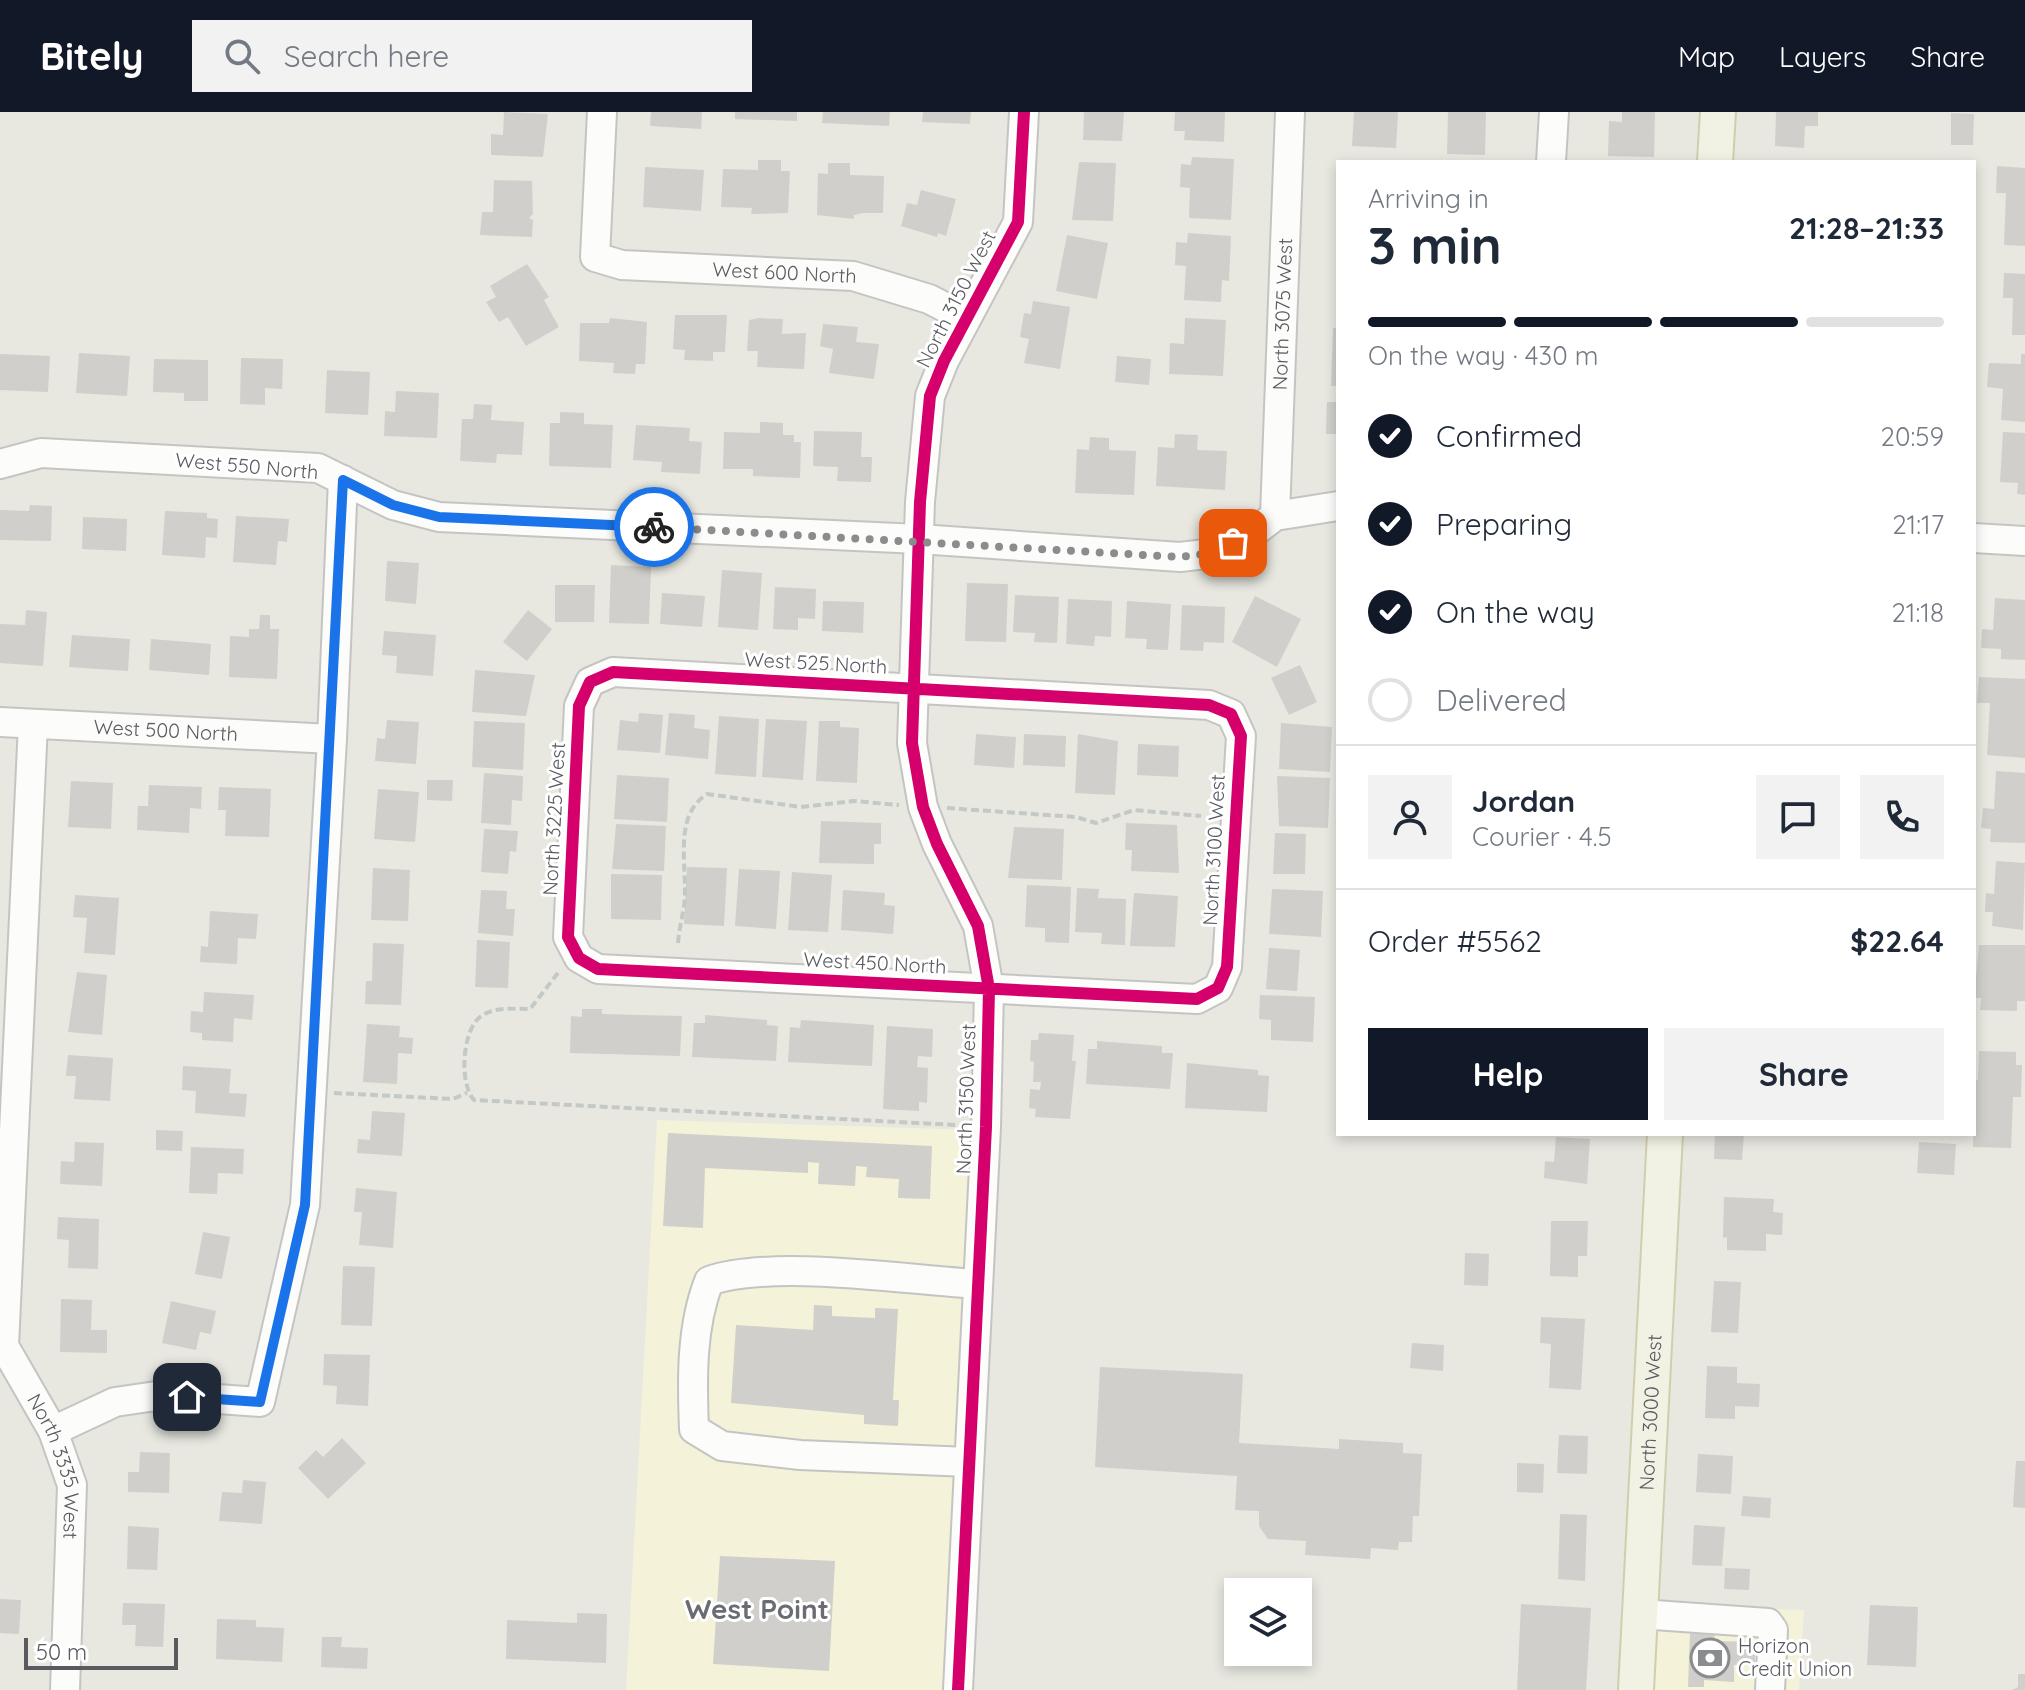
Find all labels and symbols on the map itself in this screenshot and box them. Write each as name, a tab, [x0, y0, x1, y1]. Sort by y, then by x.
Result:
street label: North 3150 West	[910, 226, 1001, 372]
street label: North 3075 West	[1267, 237, 1297, 391]
street label: West 600 North	[712, 256, 857, 288]
street label: West 550 North	[174, 447, 320, 484]
courier	[614, 487, 694, 567]
pin	[1199, 509, 1267, 577]
street label: West 525 North	[744, 646, 888, 679]
street label: West 500 North	[93, 714, 239, 746]
street label: North 3225 West	[537, 741, 570, 896]
street label: North 3100 West	[1197, 773, 1230, 926]
street label: West 450 North	[803, 946, 947, 979]
street label: North 3150 West	[950, 1023, 981, 1175]
street label: North 3000 West	[1633, 1334, 1667, 1491]
pin	[153, 1363, 221, 1431]
street label: North 3335 West	[22, 1389, 85, 1540]
district label: West Point	[685, 1591, 829, 1626]
place label: Horizon Credit Union	[1738, 1633, 1852, 1681]
scale bar	[24, 1634, 178, 1670]
bank icon: Horizon Credit Union	[1689, 1637, 1731, 1679]

